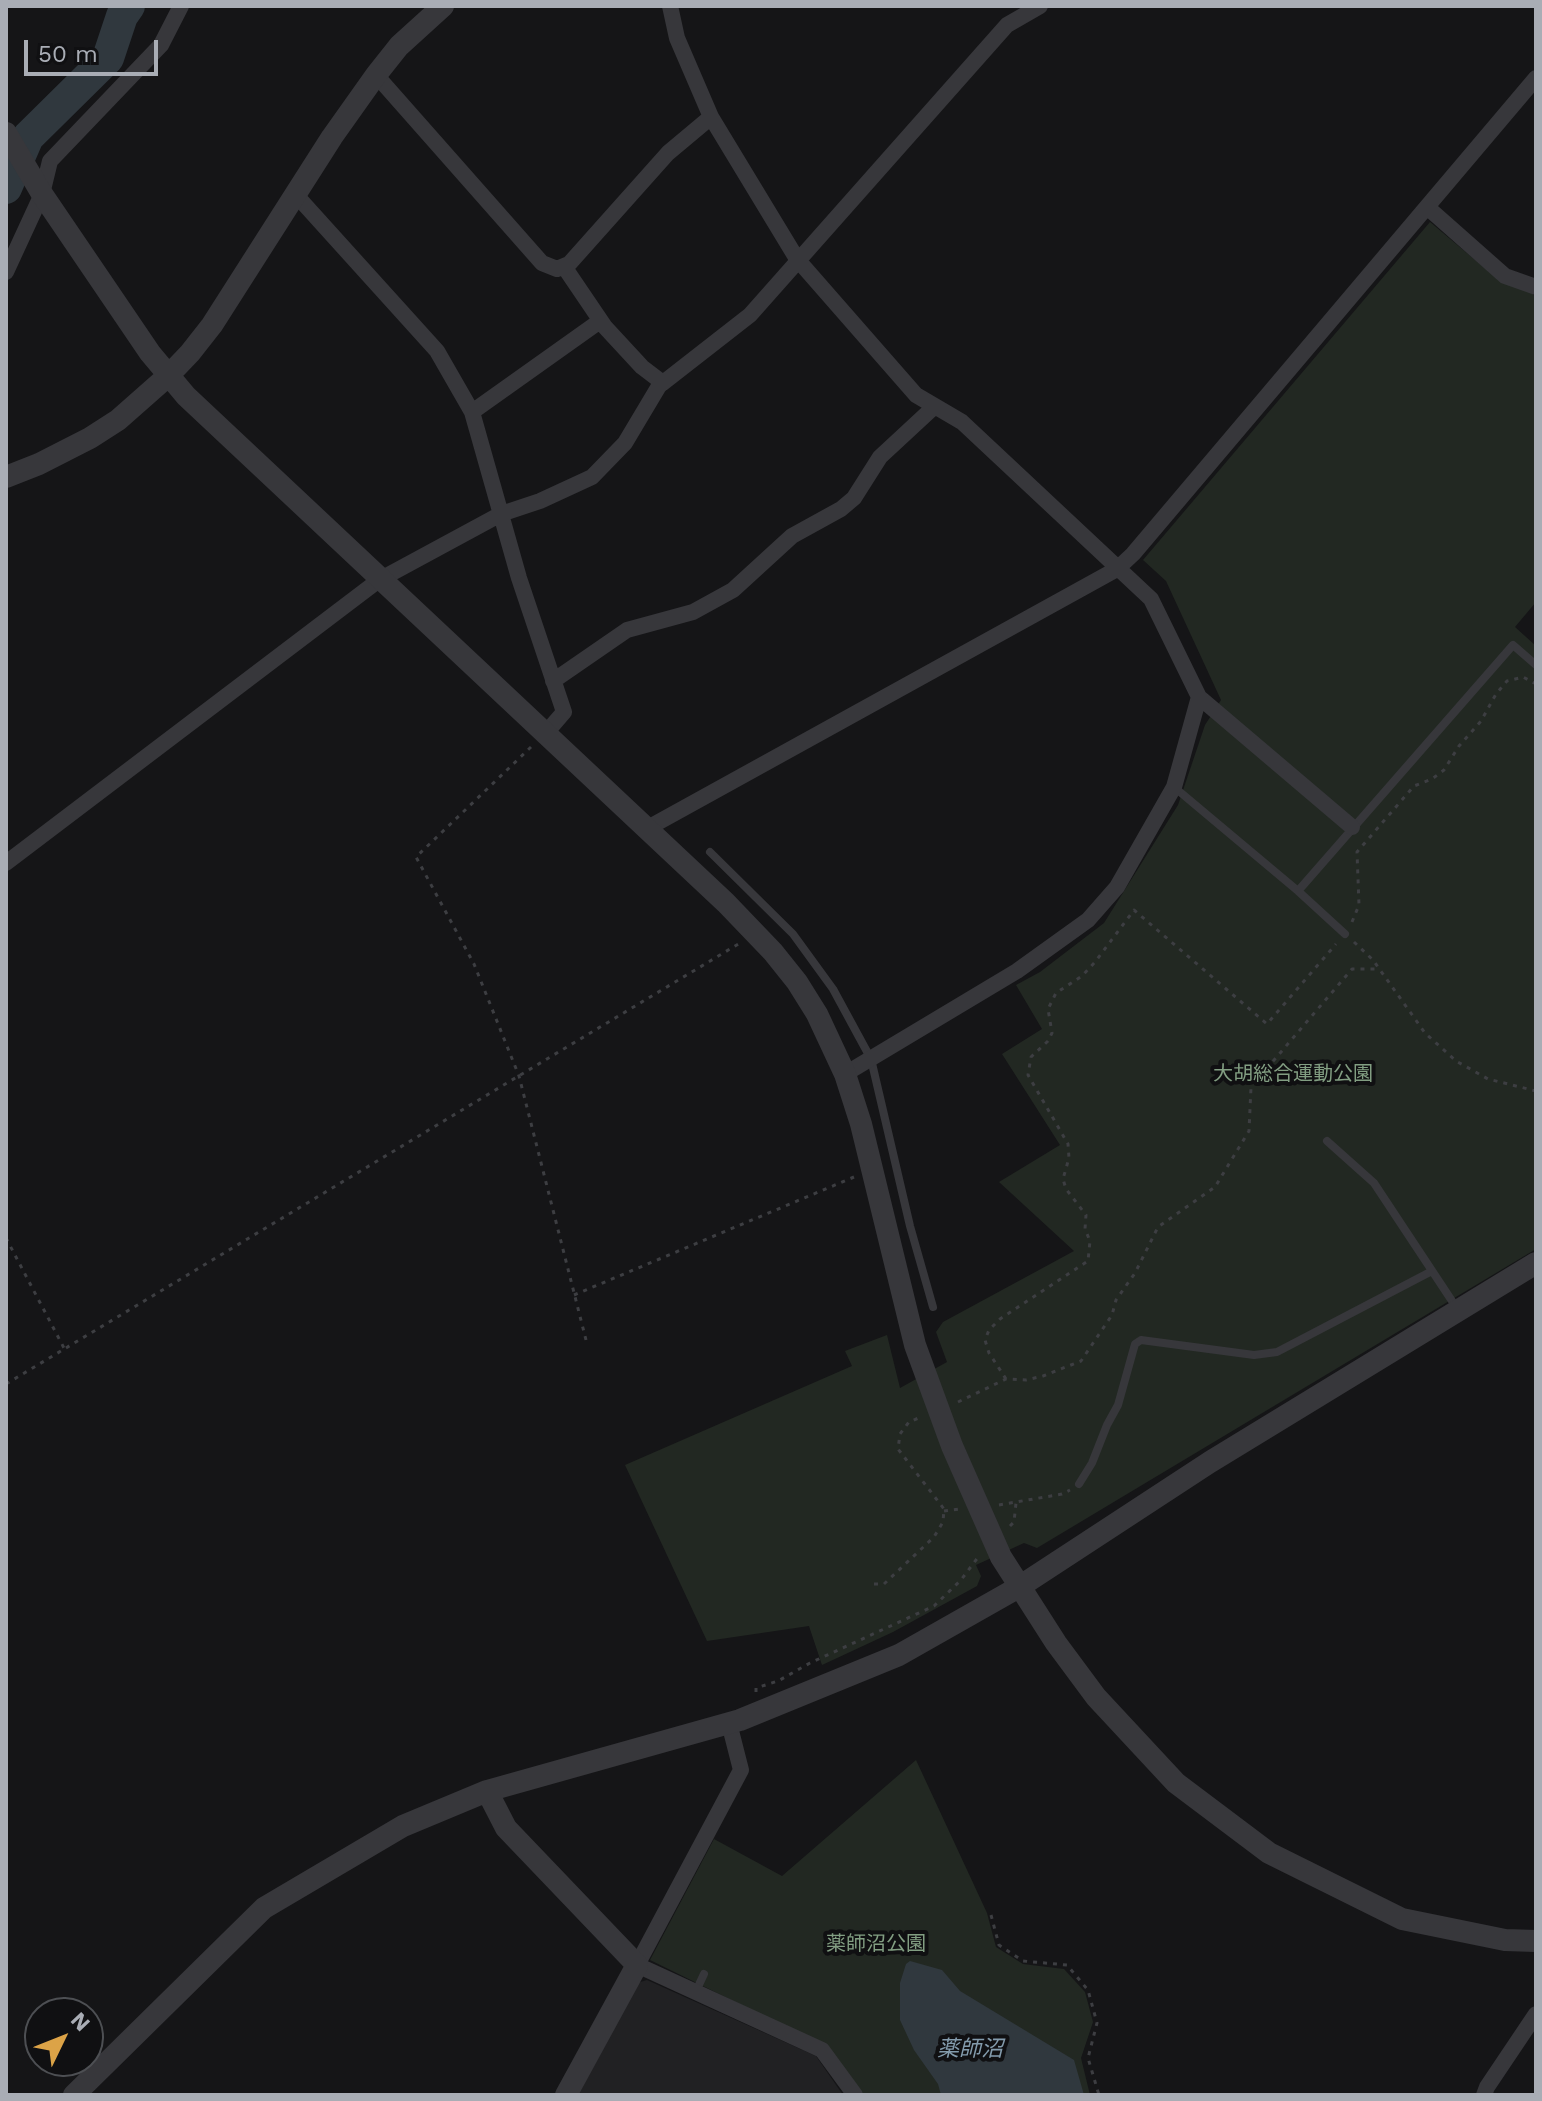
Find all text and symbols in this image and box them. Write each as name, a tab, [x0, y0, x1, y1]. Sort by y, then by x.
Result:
scale bar	[28, 24, 162, 74]
text: 50 m	[38, 40, 98, 68]
park label: 大胡総合運動公園	[1213, 1062, 1373, 1086]
park label: 薬師沼公園	[826, 1932, 926, 1956]
north arrow	[24, 1997, 104, 2077]
text: N	[66, 2007, 95, 2036]
water label: 薬師沼	[937, 2037, 1003, 2063]

